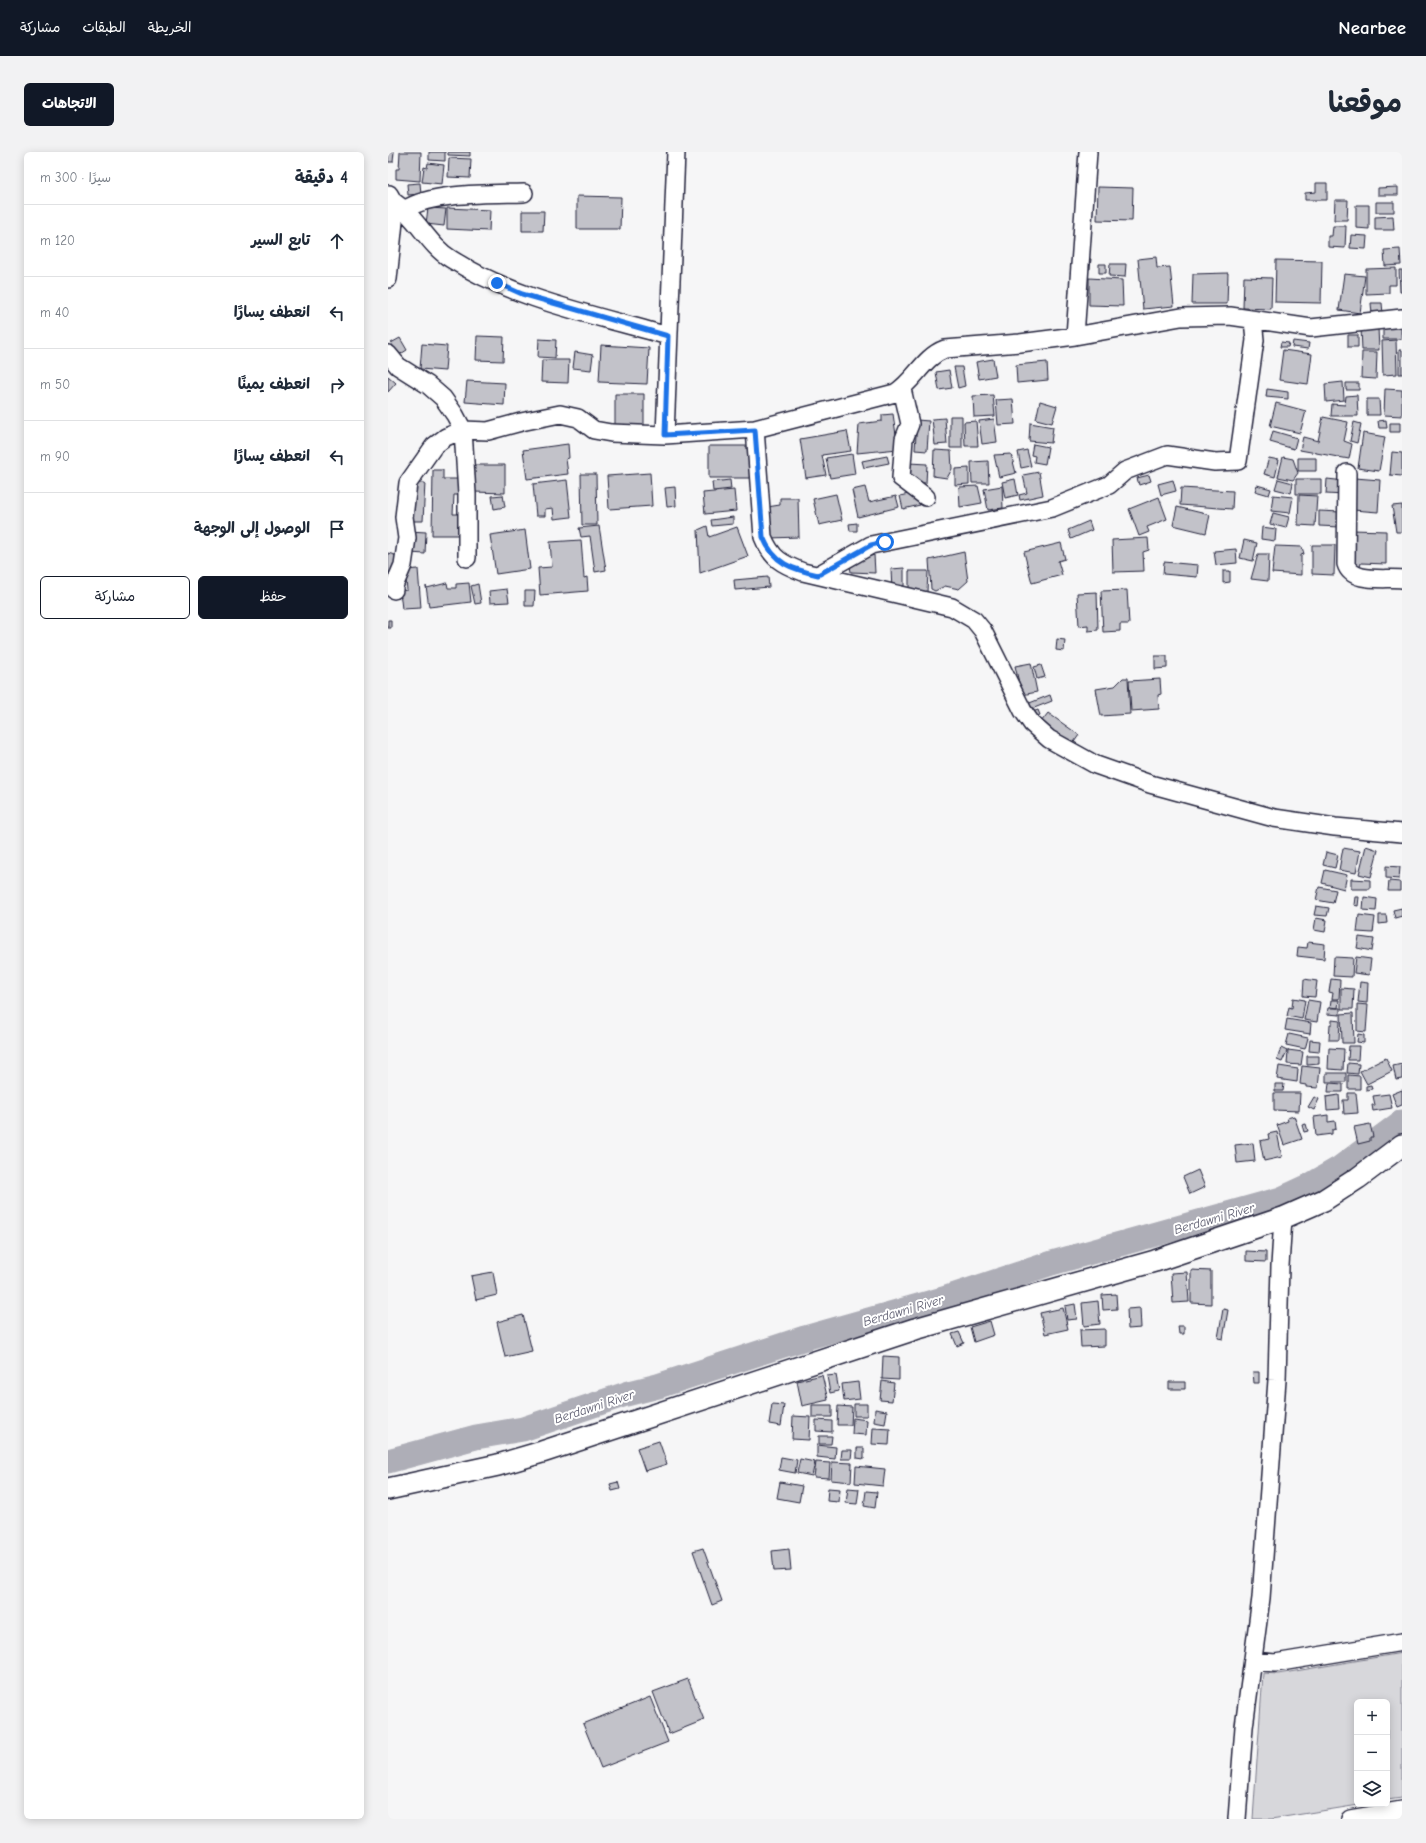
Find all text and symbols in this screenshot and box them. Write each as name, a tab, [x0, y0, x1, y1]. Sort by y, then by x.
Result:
text: Nearbee	[1338, 17, 1406, 39]
text: مشاركة	[20, 19, 60, 36]
text: الطبقات	[82, 19, 126, 36]
text: الخريطة	[148, 19, 191, 36]
button: الاتجاهات	[24, 83, 114, 126]
text: موقعنا	[1328, 87, 1402, 119]
text: 4 دقيقة	[295, 168, 348, 187]
text: سيرًا · 300 m	[40, 170, 111, 185]
icon: ahead	[326, 230, 348, 252]
text: تابع السير	[251, 231, 310, 249]
text: 120 m	[40, 233, 75, 248]
route end	[488, 274, 506, 292]
icon: left	[326, 302, 348, 324]
text: انعطف يسارًا	[234, 303, 310, 321]
text: 40 m	[40, 305, 69, 320]
icon: right	[326, 374, 348, 396]
text: انعطف يمينًا	[238, 375, 310, 393]
text: 50 m	[40, 377, 70, 392]
icon: left	[326, 446, 348, 468]
text: انعطف يسارًا	[234, 447, 310, 465]
text: 90 m	[40, 449, 70, 464]
icon: arrive	[326, 518, 348, 540]
text: الوصول إلى الوجهة	[194, 519, 310, 537]
route start	[876, 533, 894, 551]
button: مشاركة	[40, 576, 190, 619]
button: حفظ	[198, 576, 348, 619]
water label: Berdawni River	[1172, 1200, 1257, 1237]
water label: Berdawni River	[861, 1292, 946, 1329]
water label: Berdawni River	[552, 1386, 637, 1426]
map controls	[1354, 1699, 1390, 1807]
button: +	[1354, 1699, 1390, 1735]
button: −	[1354, 1735, 1390, 1771]
button: layers	[1354, 1771, 1390, 1807]

